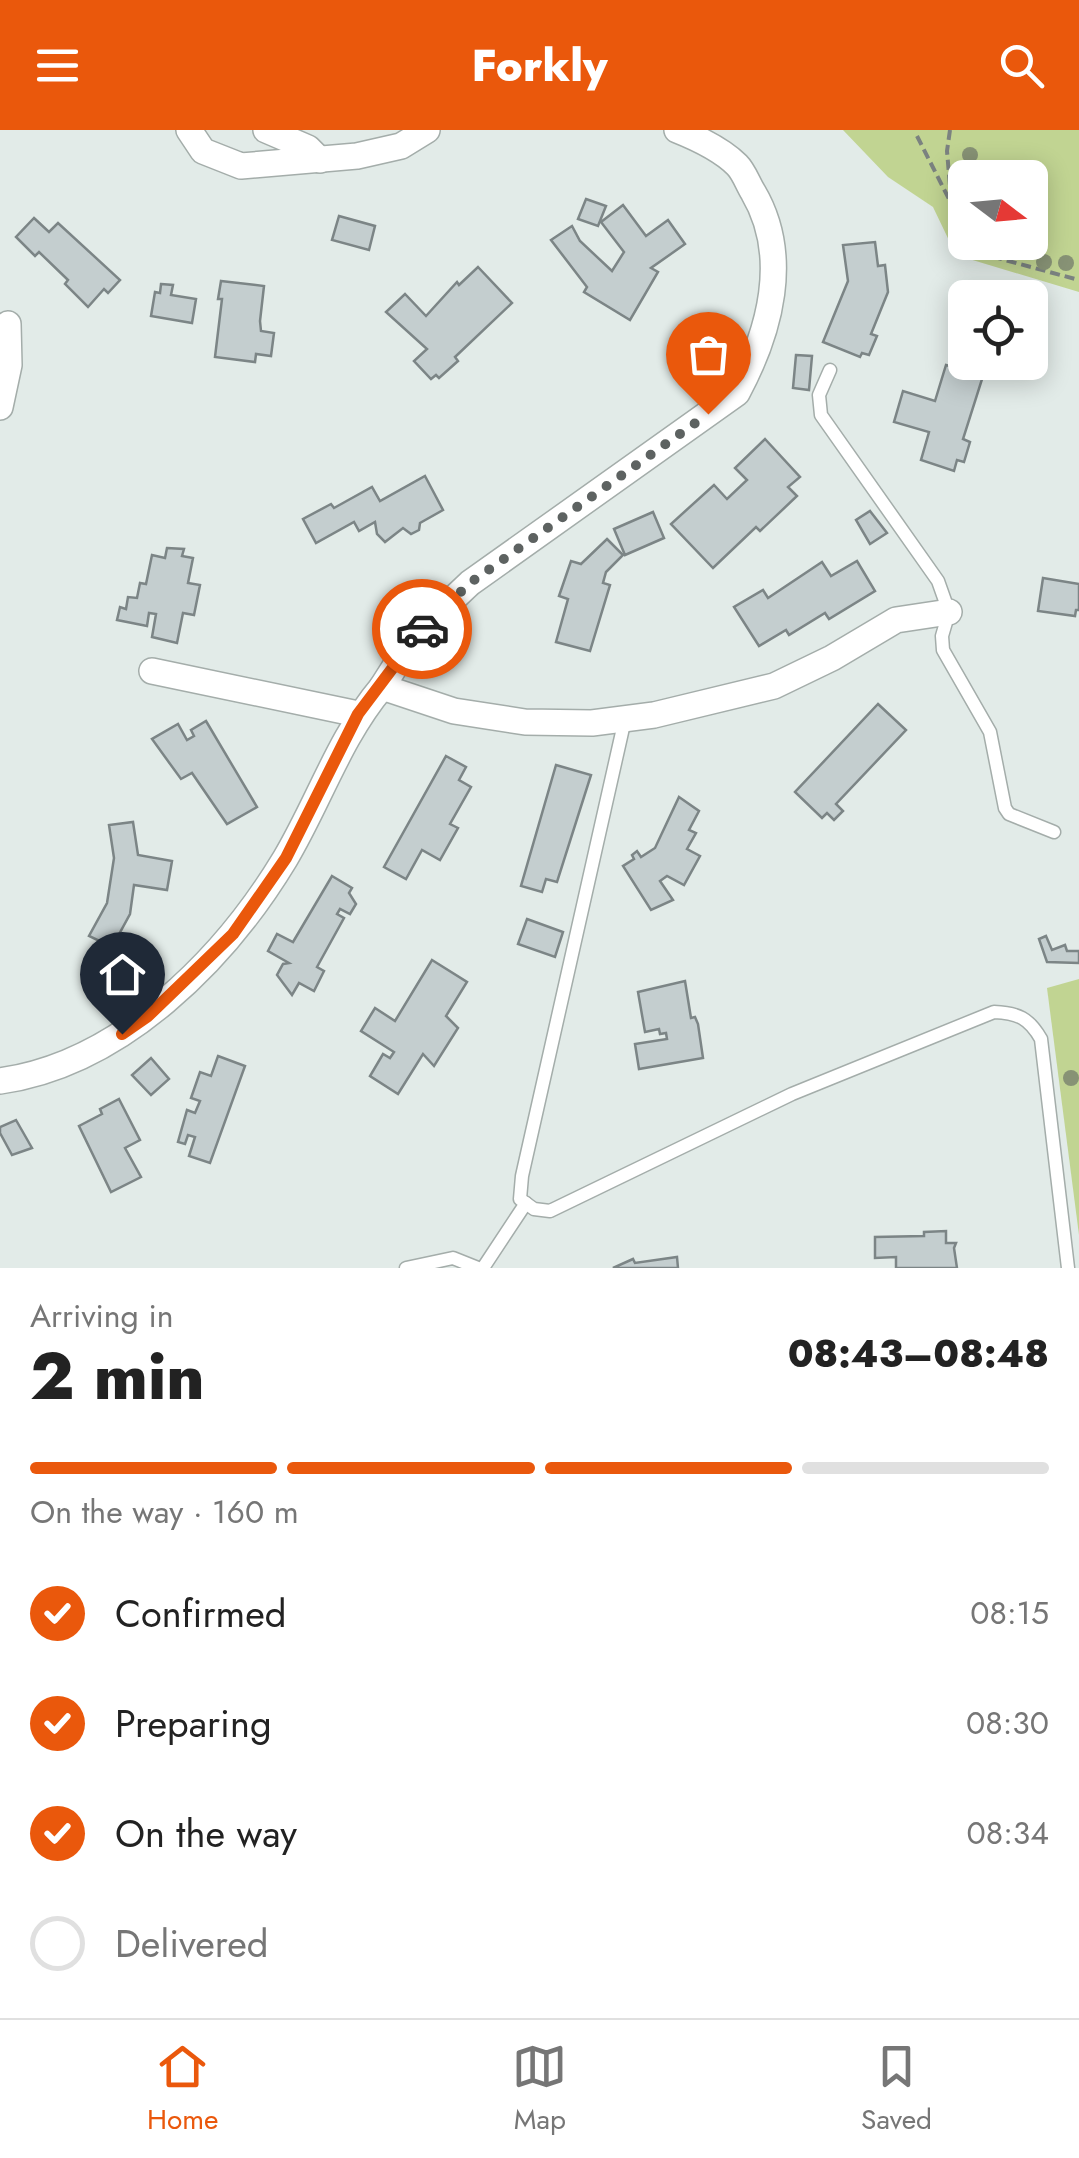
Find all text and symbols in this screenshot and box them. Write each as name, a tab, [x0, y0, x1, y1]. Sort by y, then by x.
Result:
text: Forkly	[472, 33, 607, 98]
icon: menu	[30, 38, 85, 93]
icon: search	[994, 38, 1049, 93]
north arrow	[948, 160, 1048, 260]
map controls	[948, 160, 1048, 380]
button: locate	[948, 280, 1048, 380]
pin	[666, 312, 751, 415]
icon: bag	[681, 327, 736, 382]
courier	[372, 579, 472, 679]
icon: car	[395, 602, 450, 657]
pin	[80, 932, 165, 1035]
icon: home	[95, 947, 150, 1002]
text: Arriving in	[30, 1293, 174, 1339]
text: 08:43–08:48	[788, 1326, 1049, 1381]
text: 2 min	[30, 1329, 205, 1423]
text: On the way · 160 m	[30, 1489, 299, 1535]
icon: check	[30, 1586, 85, 1641]
text: Confirmed	[115, 1586, 286, 1641]
text: 08:15	[970, 1590, 1049, 1636]
icon: check	[30, 1696, 85, 1751]
text: Preparing	[115, 1696, 272, 1751]
text: 08:30	[966, 1700, 1049, 1746]
icon: check	[30, 1806, 85, 1861]
text: On the way	[115, 1806, 297, 1861]
text: 08:34	[967, 1810, 1049, 1856]
text: Delivered	[115, 1916, 268, 1971]
tab: Home	[147, 2039, 218, 2140]
tab: Map	[512, 2039, 567, 2140]
tab: Saved	[861, 2039, 932, 2140]

